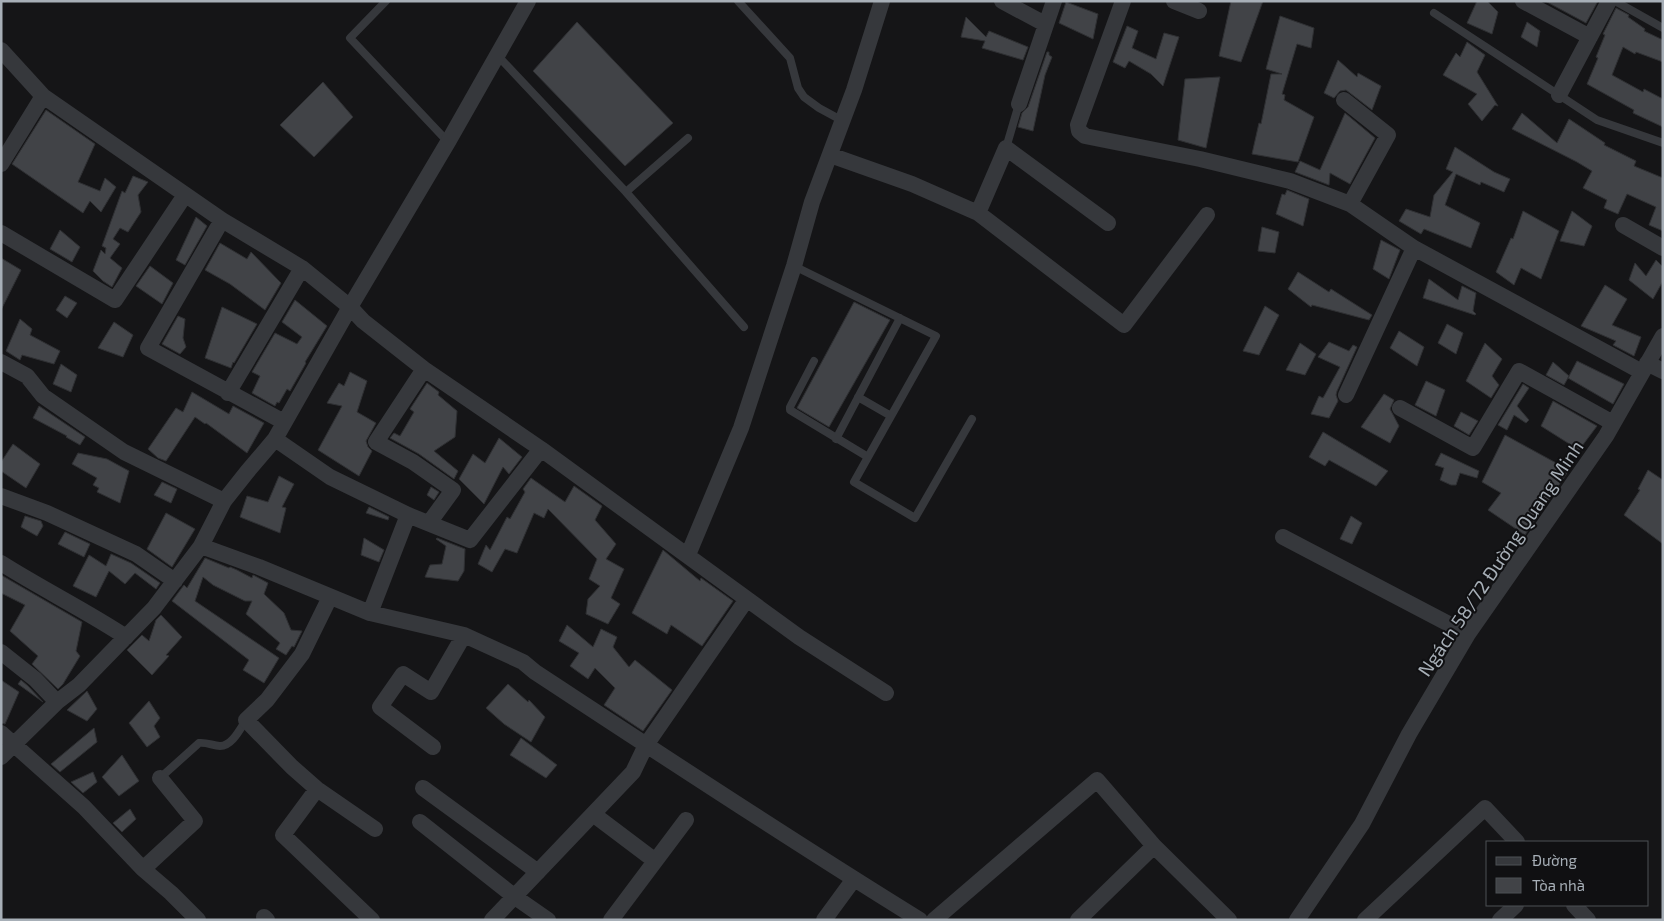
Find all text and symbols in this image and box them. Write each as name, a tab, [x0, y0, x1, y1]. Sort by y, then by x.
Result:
street label: Ngách 58/72 Đường Quang Minh	[1412, 436, 1588, 680]
legend	[1486, 841, 1649, 906]
text: Đường	[1532, 851, 1577, 869]
text: Tòa nhà	[1532, 876, 1585, 894]

